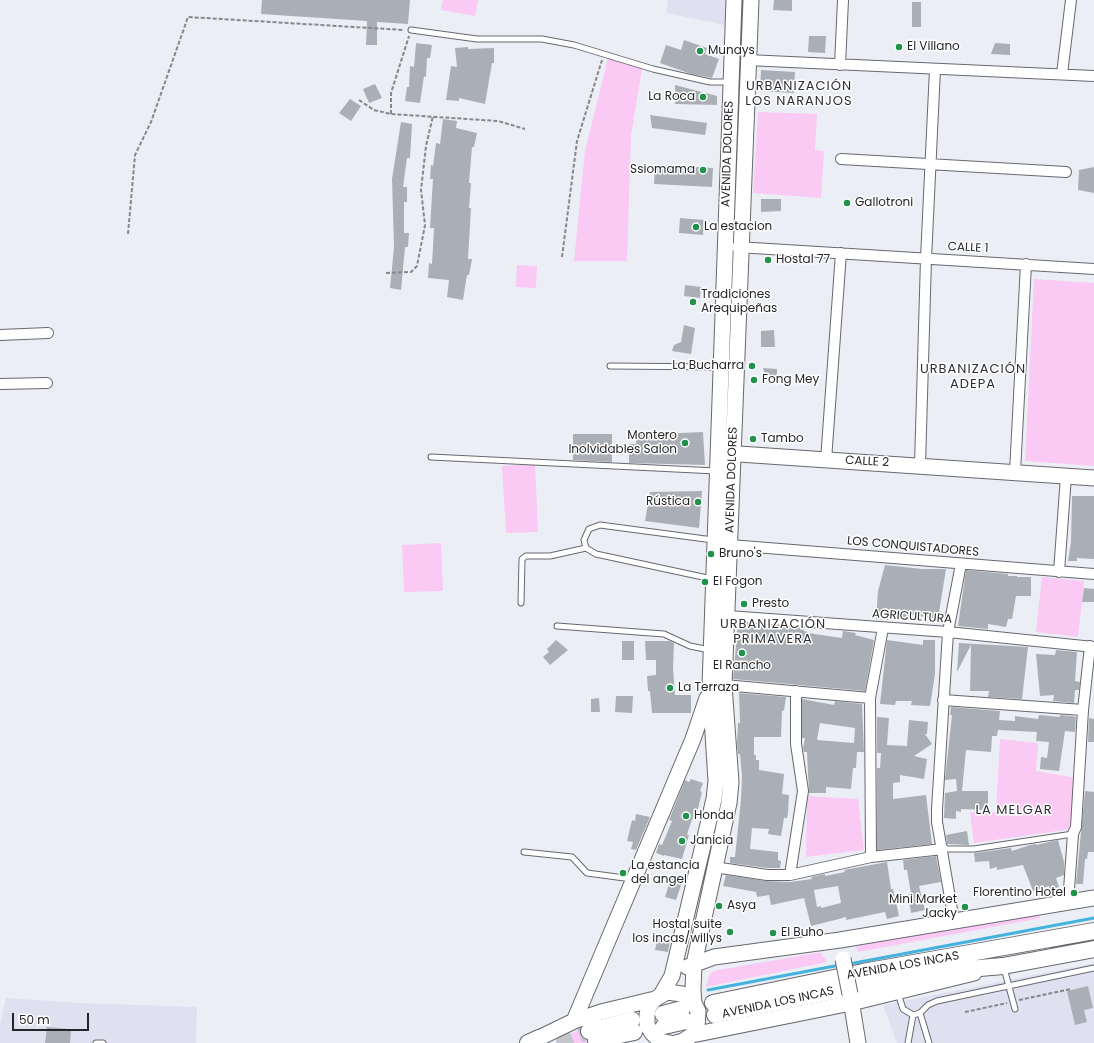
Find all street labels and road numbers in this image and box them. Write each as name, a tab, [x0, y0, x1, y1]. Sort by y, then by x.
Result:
street label: AVENIDA DOLORES	[719, 101, 737, 207]
street label: CALLE 1	[947, 240, 989, 256]
street label: AVENIDA DOLORES	[723, 427, 741, 533]
street label: CALLE 2	[845, 454, 889, 470]
street label: LOS CONQUISTADORES	[846, 534, 980, 560]
street label: AGRICULTURA	[871, 607, 953, 627]
street label: AVENIDA LOS INCAS	[846, 949, 960, 983]
street label: AVENIDA LOS INCAS	[721, 984, 835, 1022]

